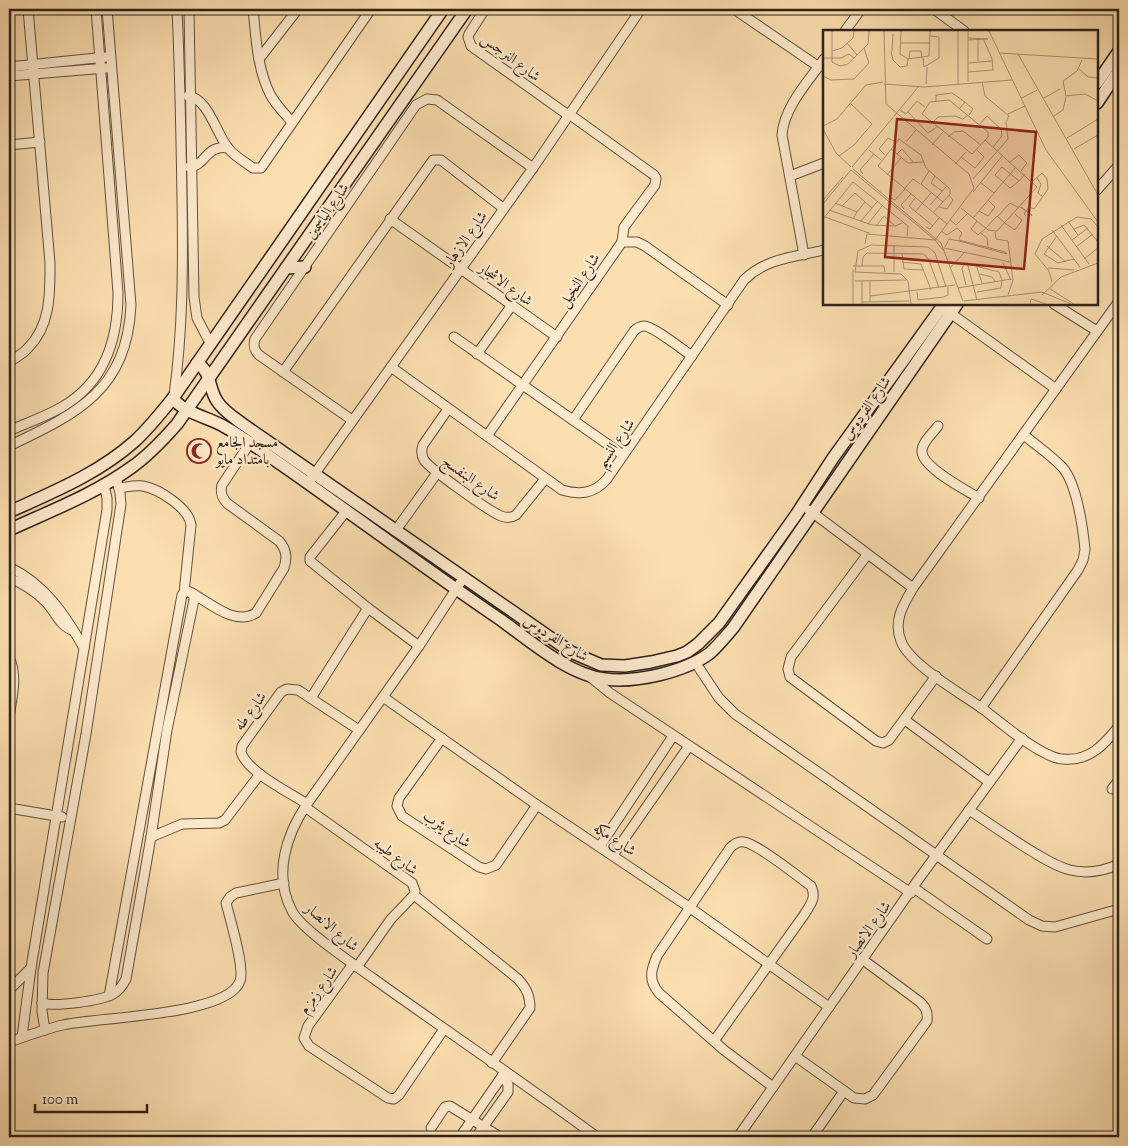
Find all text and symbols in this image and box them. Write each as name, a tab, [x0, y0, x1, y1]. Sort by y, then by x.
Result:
street label: شارع النرجس	[475, 29, 544, 88]
inset map	[823, 30, 1098, 305]
street label: شارع الياسمين	[301, 180, 356, 245]
street label: شارع الازهار	[438, 207, 494, 274]
street label: شارع النخيل	[554, 250, 607, 313]
street label: شارع الاشجار	[472, 257, 536, 313]
street label: شارع الفردوس	[838, 373, 898, 446]
street label: شارع النسيم	[592, 415, 643, 474]
place label: مسجد الجامع بامتداد مايو	[214, 433, 278, 471]
mosque icon: مسجد الجامع بامتداد مايو	[186, 438, 212, 464]
street label: شارع البنفسج	[436, 452, 503, 508]
street label: شارع الفردوس	[518, 611, 592, 669]
street label: شارع طه	[230, 688, 273, 736]
street label: شارع يثرب	[417, 806, 475, 855]
street label: شارع مكه	[588, 818, 640, 863]
street label: شارع طيبه	[368, 834, 422, 882]
street label: شارع الانصار	[297, 897, 363, 958]
street label: شارع الانصار	[840, 897, 898, 965]
street label: شارع زمزم	[295, 963, 344, 1020]
scale bar	[35, 1081, 148, 1113]
text: 100 m	[42, 1090, 79, 1111]

